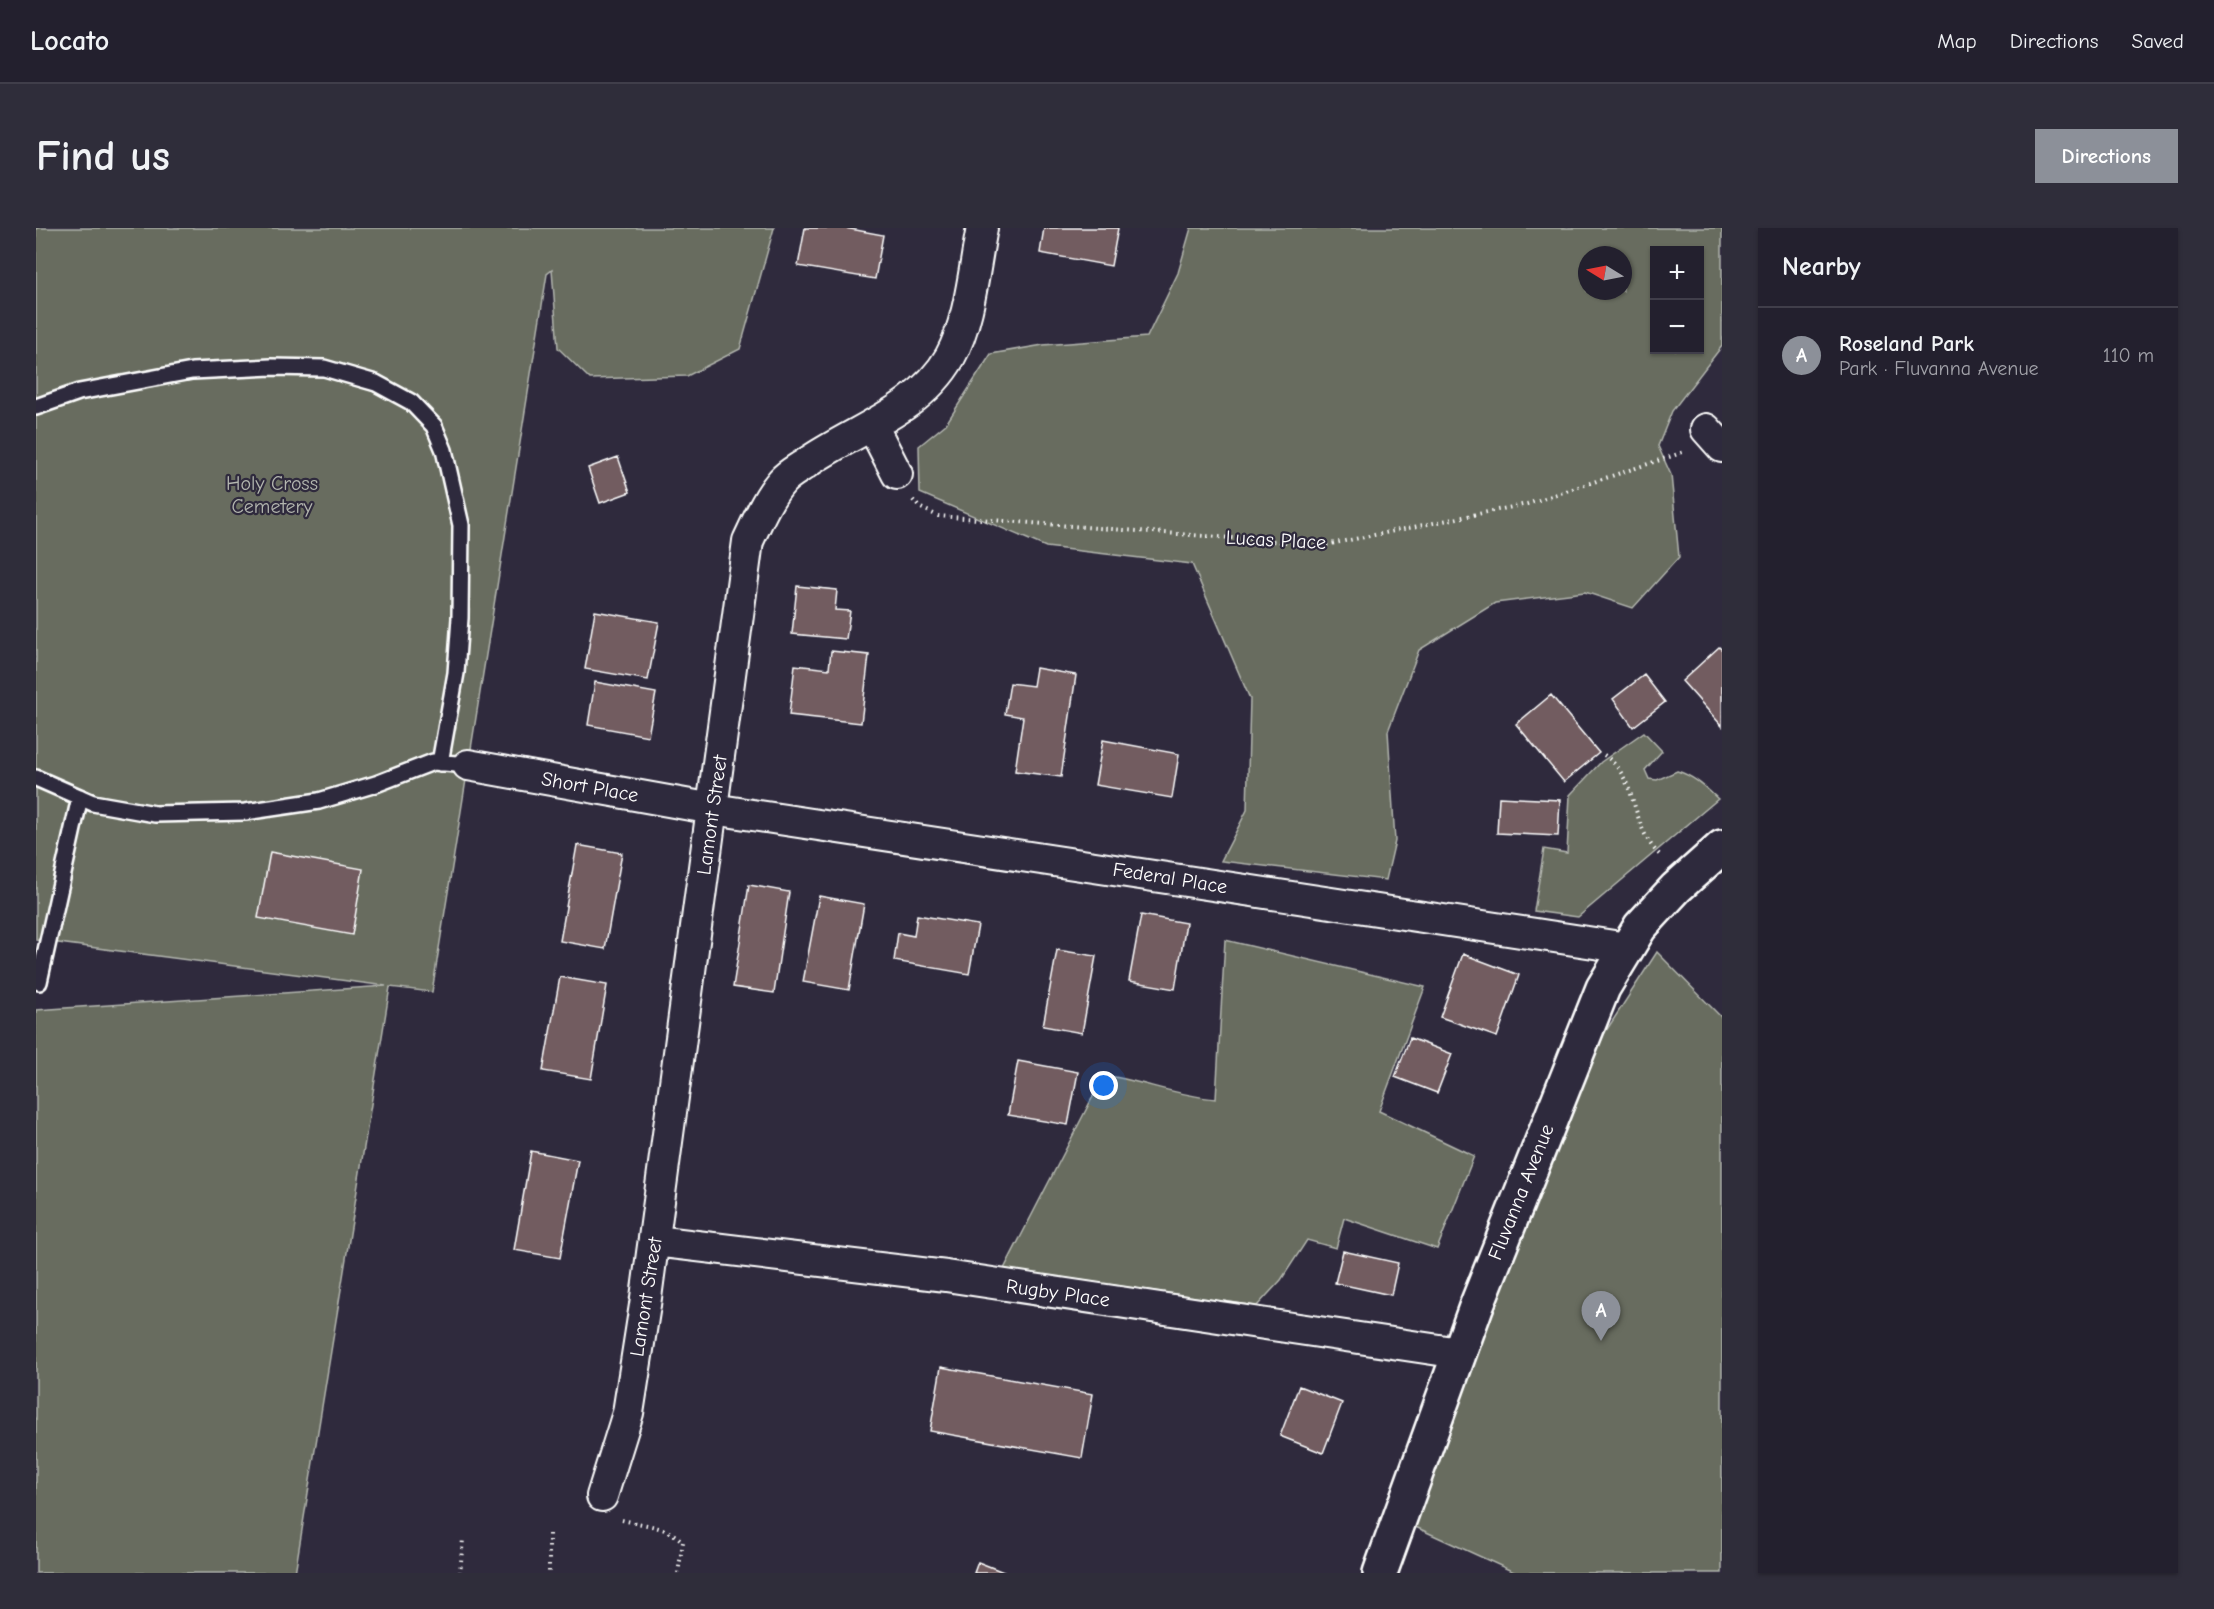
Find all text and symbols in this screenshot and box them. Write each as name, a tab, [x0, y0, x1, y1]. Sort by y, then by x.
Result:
text: Locato	[30, 25, 109, 57]
text: Map	[1937, 29, 1977, 53]
text: Directions	[2010, 29, 2099, 53]
text: Saved	[2132, 29, 2184, 53]
button: Directions	[2035, 129, 2178, 183]
text: Find us	[36, 132, 170, 181]
north arrow	[1578, 246, 1632, 300]
map controls	[1650, 246, 1704, 354]
button: +	[1650, 246, 1704, 300]
text: Nearby	[1782, 252, 1861, 282]
button: −	[1650, 300, 1704, 354]
text: Roseland Park	[1839, 331, 1974, 357]
text: A	[1796, 344, 1807, 367]
text: 110 m	[2103, 344, 2154, 367]
text: Park · Fluvanna Avenue	[1839, 357, 2039, 380]
park label: Holy Cross Cemetery	[226, 472, 318, 518]
street label: Lucas Place	[1225, 526, 1327, 554]
street label: Lamont Street	[692, 752, 732, 876]
street label: Short Place	[540, 767, 640, 807]
street label: Federal Place	[1111, 858, 1229, 898]
your location	[1089, 1071, 1118, 1100]
street label: Fluvanna Avenue	[1483, 1121, 1559, 1263]
street label: Lamont Street	[625, 1234, 667, 1358]
street label: Rugby Place	[1005, 1274, 1111, 1312]
pin: A	[1582, 1292, 1620, 1341]

